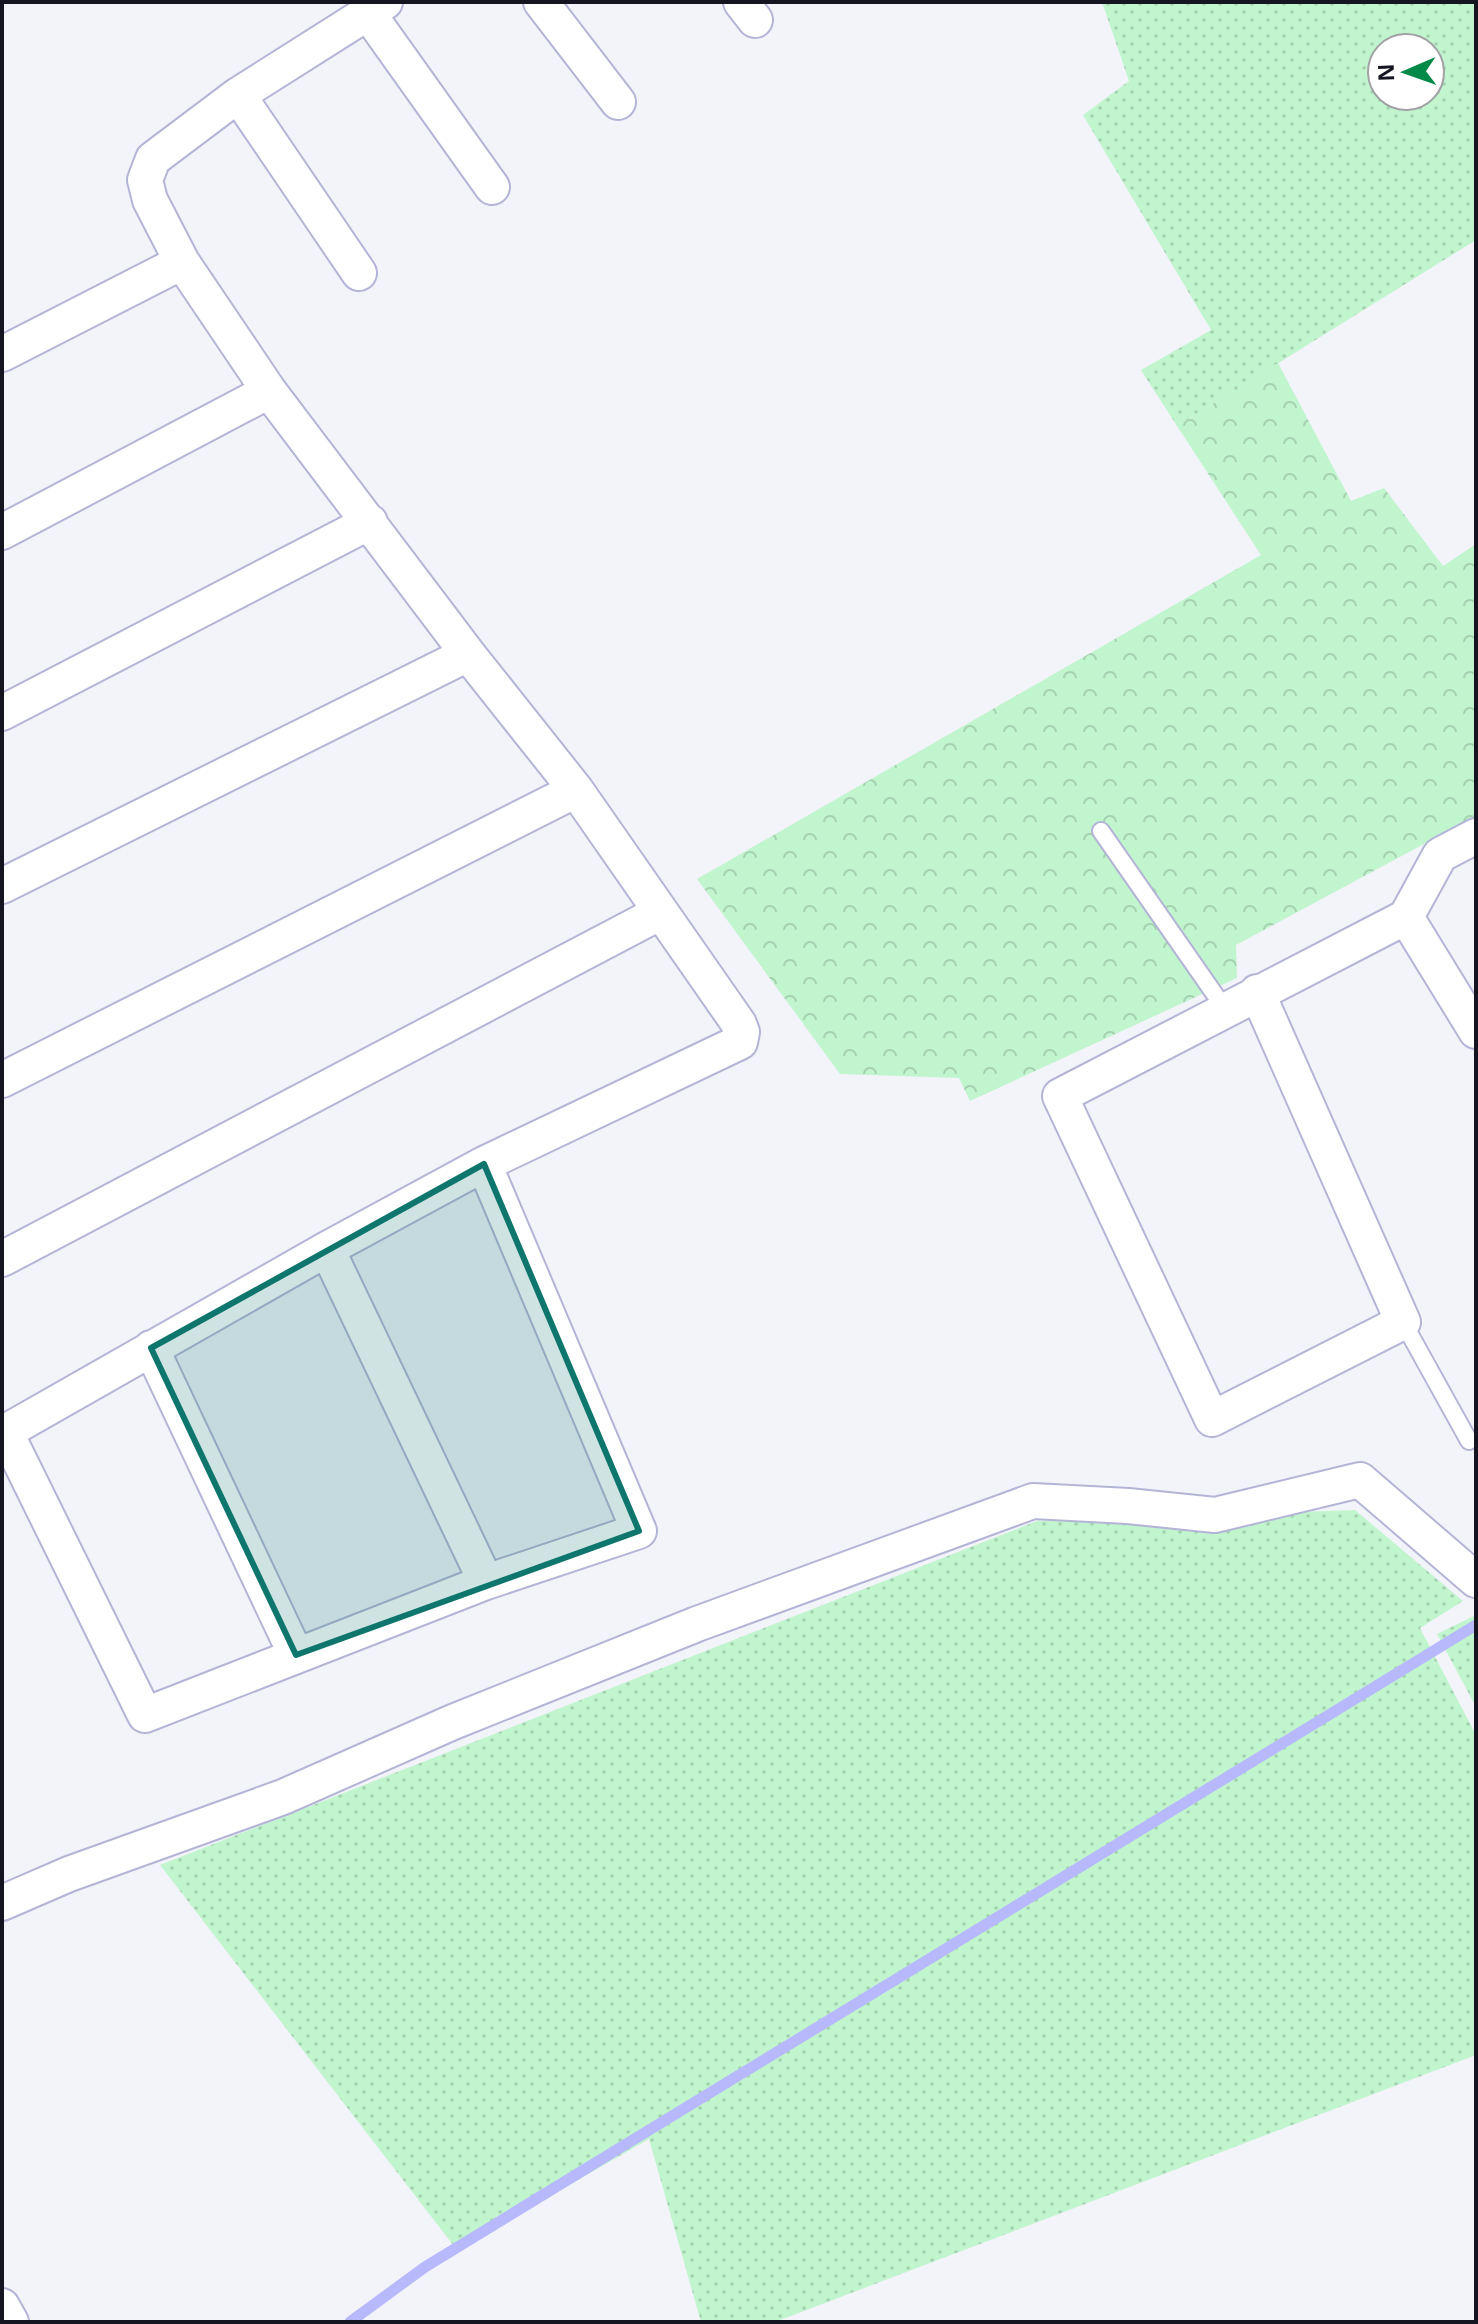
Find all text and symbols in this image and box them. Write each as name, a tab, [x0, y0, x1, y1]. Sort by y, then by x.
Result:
north arrow	[1366, 32, 1446, 112]
text: N	[1370, 63, 1400, 82]

